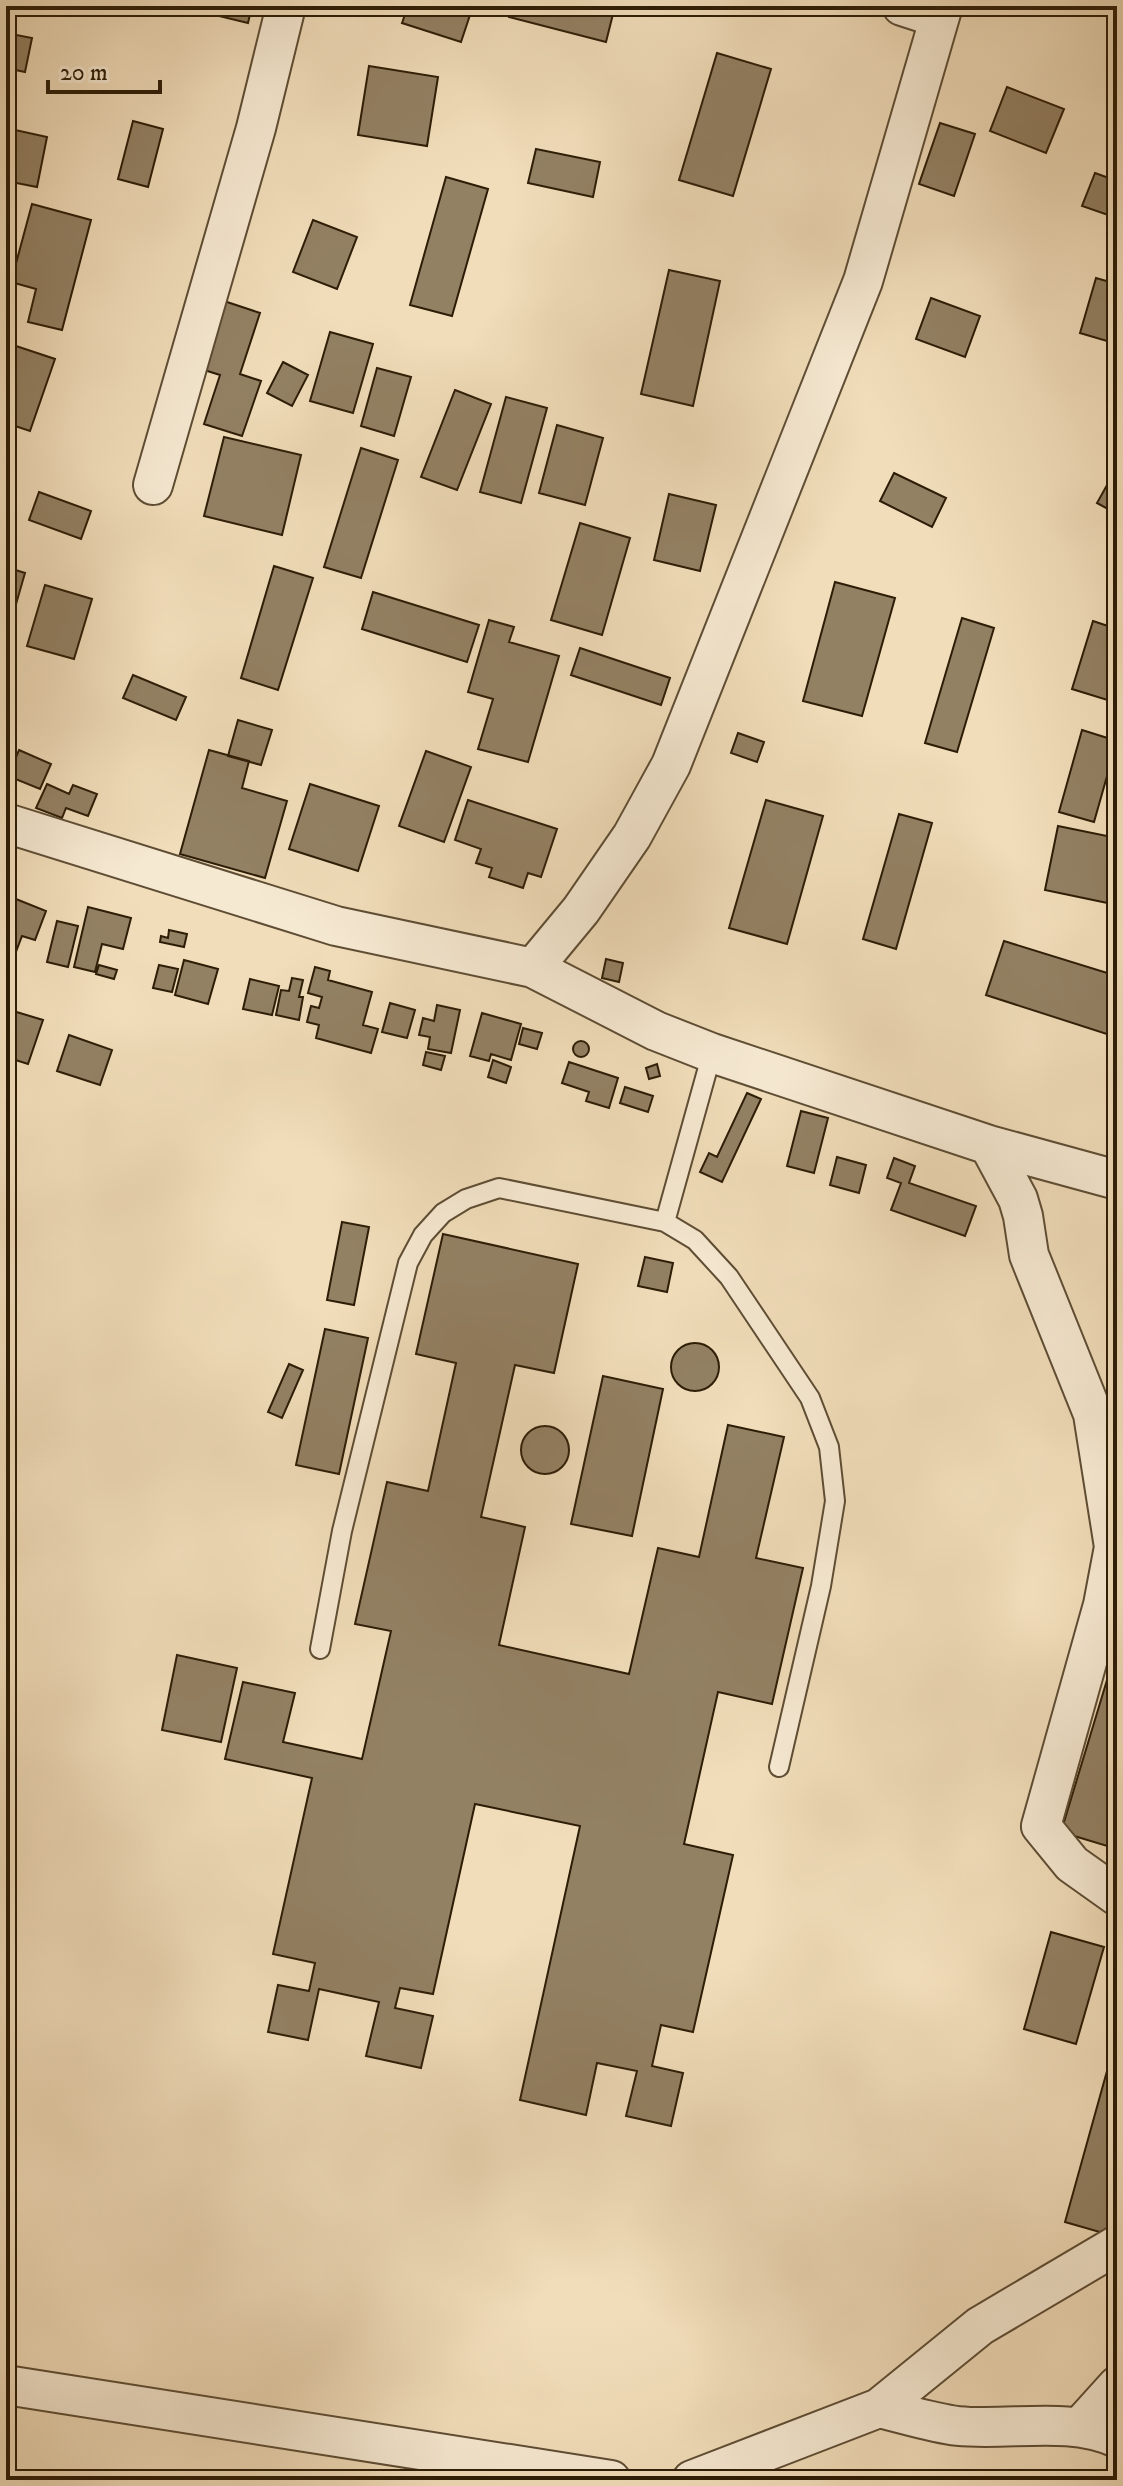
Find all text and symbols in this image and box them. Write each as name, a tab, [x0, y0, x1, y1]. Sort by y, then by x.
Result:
scale bar	[48, 44, 160, 94]
text: 20 m	[60, 58, 108, 88]

